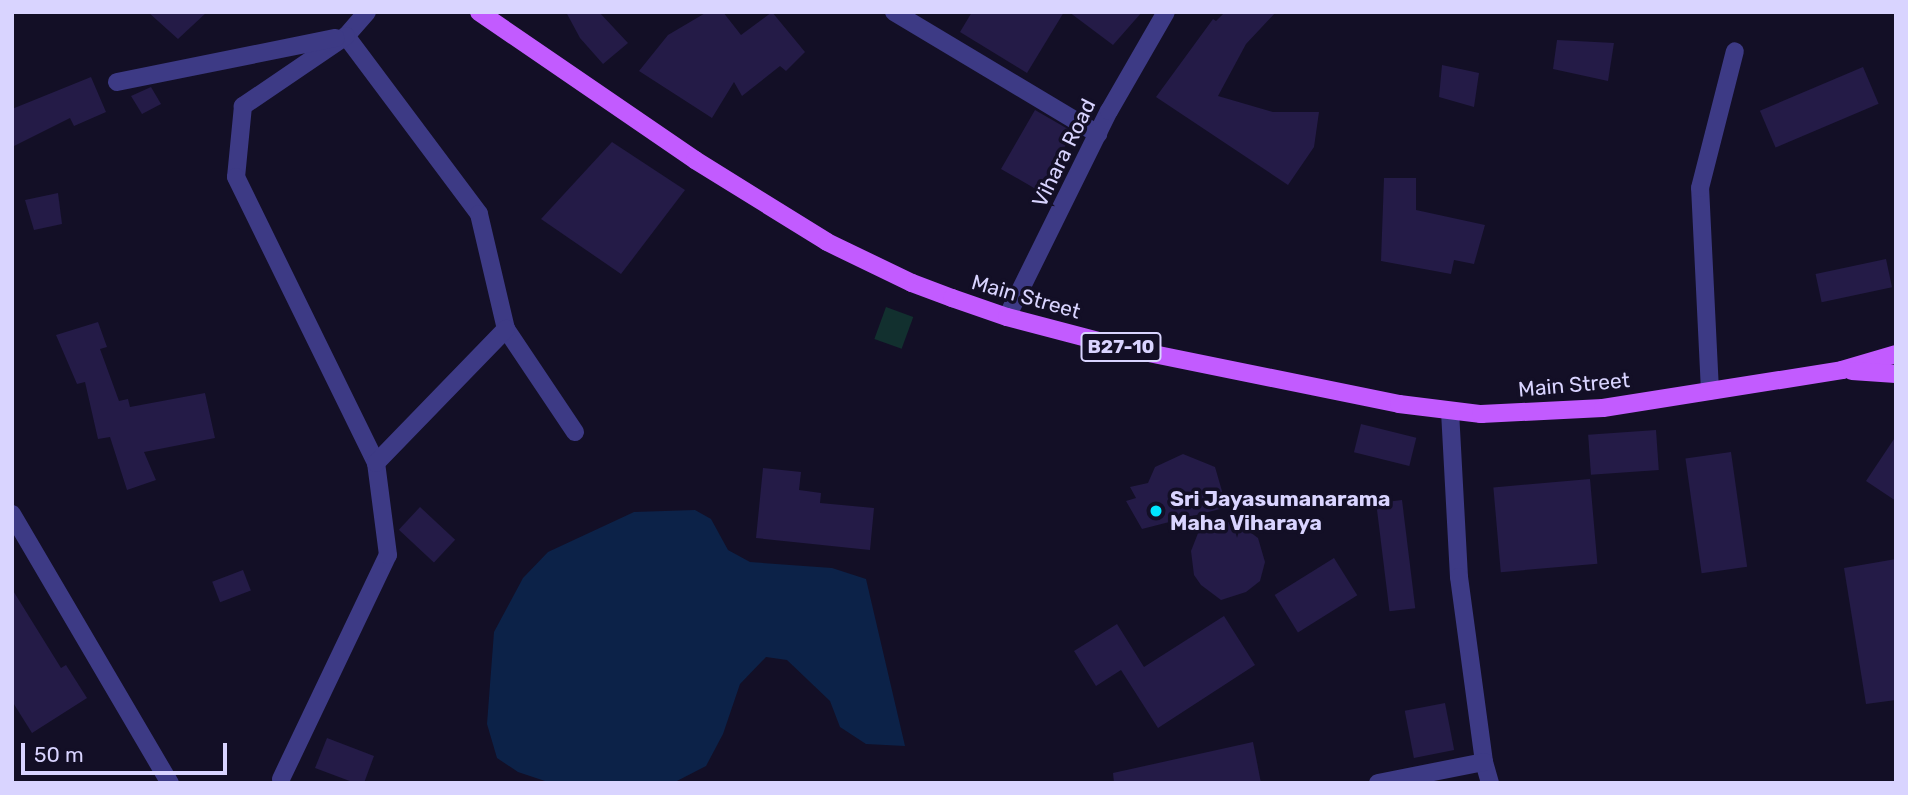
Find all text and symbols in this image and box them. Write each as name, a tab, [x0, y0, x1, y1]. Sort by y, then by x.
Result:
street label: Vihara Road	[1027, 95, 1101, 211]
street label: Main Street	[969, 269, 1083, 325]
road number: B27-10	[1079, 332, 1163, 362]
street label: Main Street	[1517, 368, 1631, 402]
place label: Sri Jayasumanarama Maha Viharaya	[1170, 486, 1390, 536]
marker: Sri Jayasumanarama Maha Viharaya	[1148, 503, 1164, 519]
scale bar	[24, 728, 231, 772]
text: 50 m	[34, 742, 84, 767]

